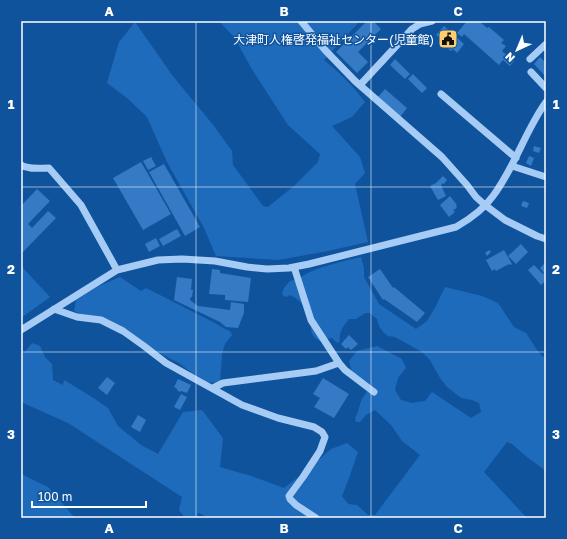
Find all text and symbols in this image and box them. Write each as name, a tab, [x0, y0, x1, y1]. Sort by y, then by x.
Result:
text: A	[104, 3, 114, 19]
text: B	[279, 3, 289, 19]
text: C	[453, 3, 463, 19]
public building icon: 大津町人権啓発福祉センター(児童館)	[437, 28, 459, 50]
north arrow	[497, 30, 537, 70]
place label: 大津町人権啓発福祉センター(児童館)	[233, 32, 434, 47]
text: N	[502, 50, 517, 65]
text: 1	[8, 96, 15, 112]
text: 1	[553, 96, 560, 112]
text: 2	[7, 261, 15, 277]
text: 2	[552, 261, 560, 277]
text: 3	[7, 426, 15, 442]
text: 3	[552, 426, 560, 442]
scale bar	[32, 483, 146, 509]
text: 100 m	[38, 489, 72, 504]
text: A	[104, 520, 114, 536]
text: B	[279, 520, 289, 536]
text: C	[453, 520, 463, 536]

